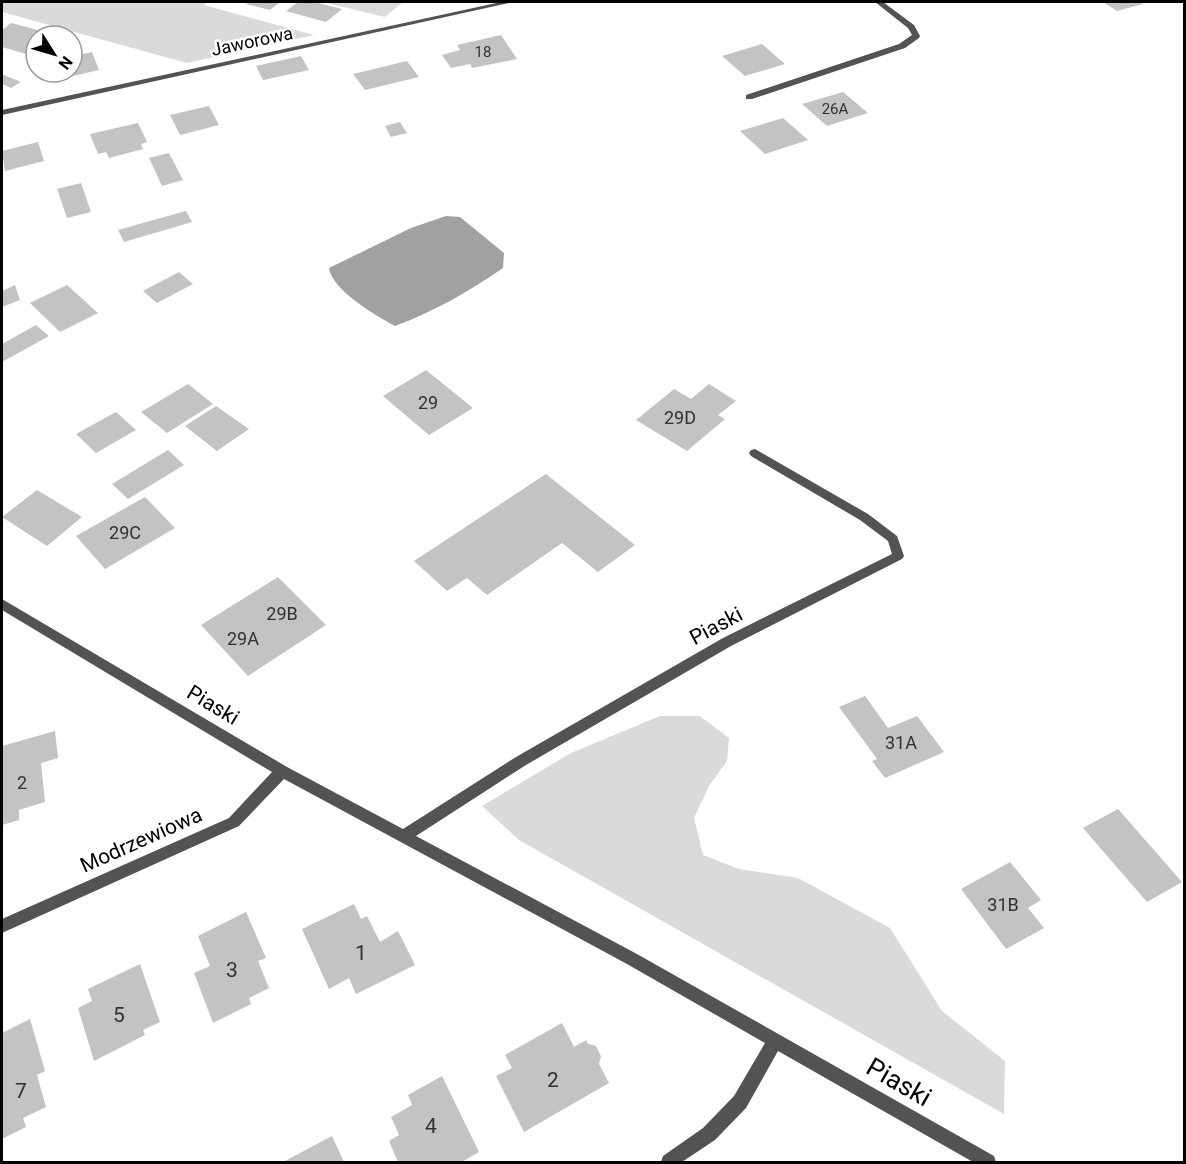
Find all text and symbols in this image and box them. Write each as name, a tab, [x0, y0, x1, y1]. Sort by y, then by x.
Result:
street label: Jaworowa	[209, 22, 295, 60]
north arrow	[24, 24, 84, 84]
house number: 18	[475, 43, 491, 61]
text: N	[55, 52, 77, 73]
house number: 26A	[822, 100, 849, 118]
house number: 29	[418, 392, 438, 413]
house number: 29D	[664, 407, 696, 428]
house number: 29C	[109, 522, 141, 543]
street label: Piaski	[685, 602, 747, 650]
house number: 29B	[266, 603, 298, 624]
house number: 29A	[227, 628, 259, 649]
street label: Piaski	[183, 680, 243, 730]
house number: 31A	[885, 732, 917, 753]
house number: 2	[17, 772, 27, 793]
street label: Modrzewiowa	[76, 802, 206, 878]
house number: 31B	[987, 894, 1019, 915]
house number: 1	[355, 941, 367, 965]
house number: 3	[226, 958, 238, 982]
house number: 5	[113, 1003, 125, 1027]
street label: Piaski	[861, 1052, 937, 1112]
house number: 2	[547, 1068, 559, 1092]
house number: 7	[15, 1079, 27, 1103]
house number: 4	[425, 1114, 437, 1138]

